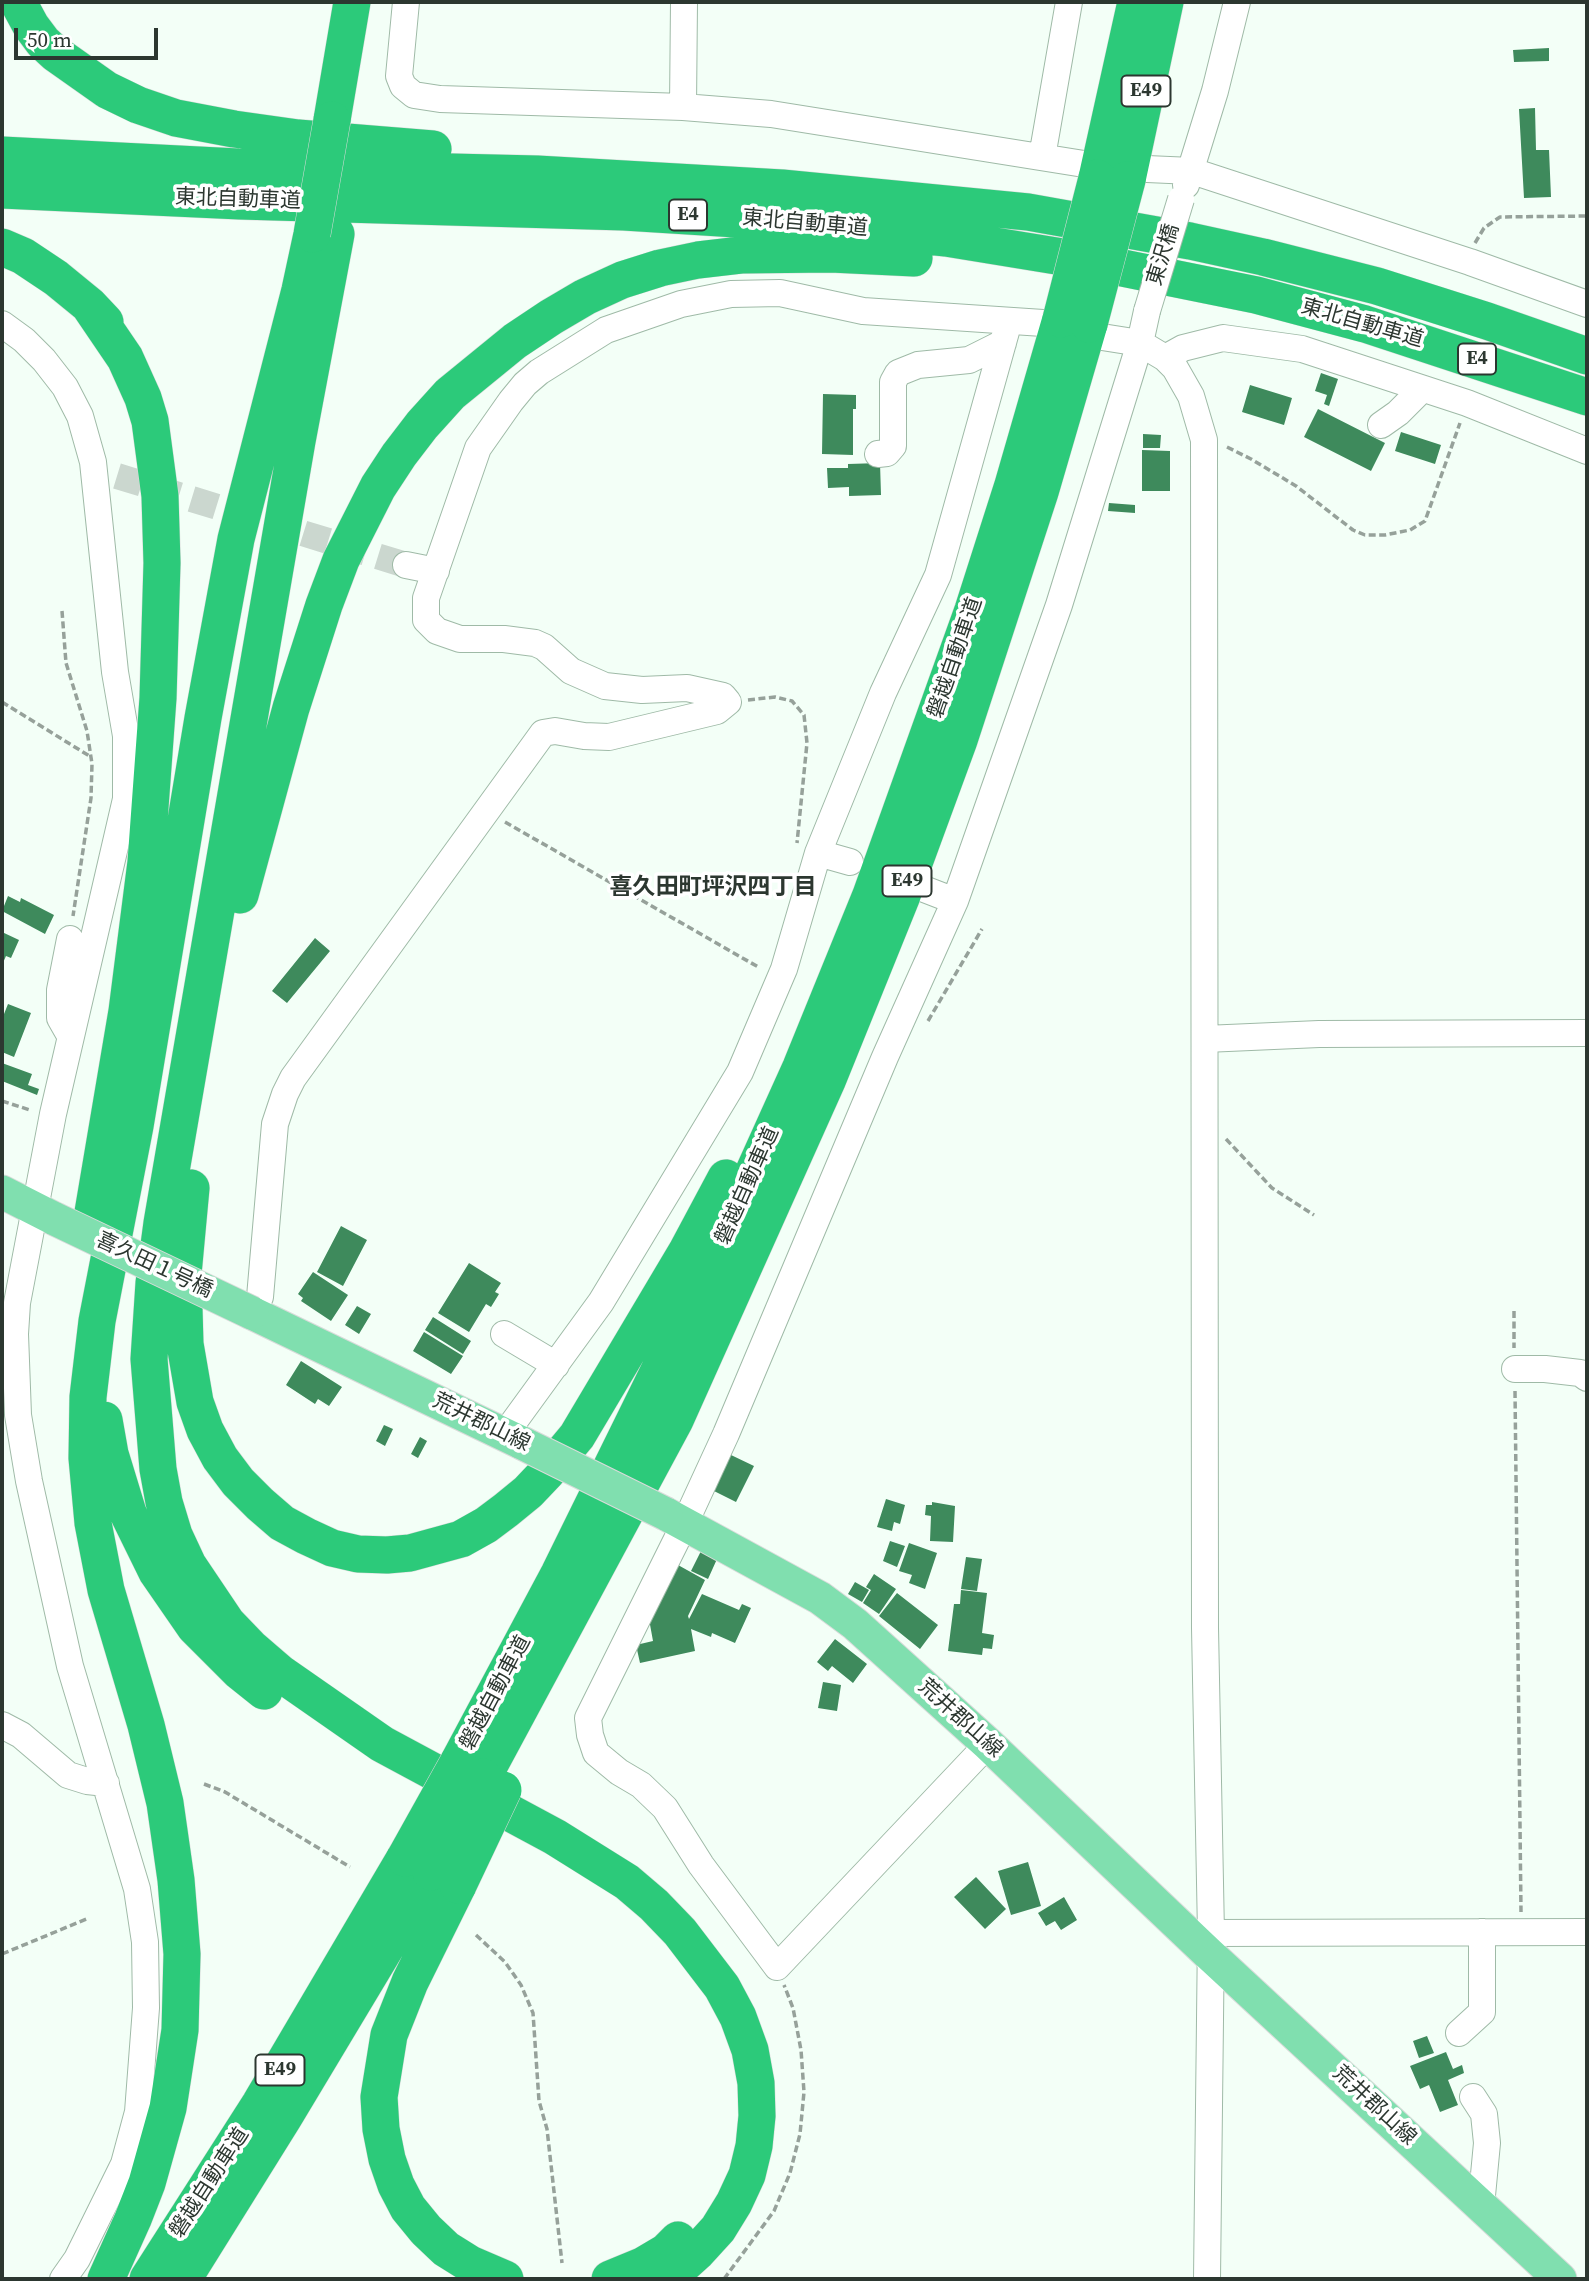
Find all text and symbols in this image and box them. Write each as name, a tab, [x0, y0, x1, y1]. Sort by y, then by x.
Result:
scale bar	[18, 14, 161, 58]
text: 50 m	[27, 25, 72, 54]
road number: E49	[1122, 76, 1170, 106]
street label: 東北自動車道	[175, 185, 301, 215]
road number: E4	[669, 200, 707, 230]
street label: 東北自動車道	[741, 206, 869, 242]
street label: 東沢橋	[1143, 221, 1185, 289]
street label: 東北自動車道	[1298, 295, 1426, 353]
road number: E4	[1458, 344, 1496, 374]
street label: 磐越自動車道	[924, 594, 988, 722]
road number: E49	[883, 866, 932, 897]
district label: 喜久田町坪沢四丁目	[610, 874, 816, 902]
street label: 磐越自動車道	[711, 1123, 785, 1249]
street label: 喜久田１号橋	[92, 1228, 216, 1304]
street label: 荒井郡山線	[428, 1389, 534, 1457]
street label: 磐越自動車道	[455, 1631, 537, 1755]
street label: 荒井郡山線	[913, 1675, 1007, 1763]
road number: E49	[256, 2054, 304, 2086]
street label: 荒井郡山線	[1327, 2061, 1421, 2151]
street label: 磐越自動車道	[165, 2123, 255, 2243]

